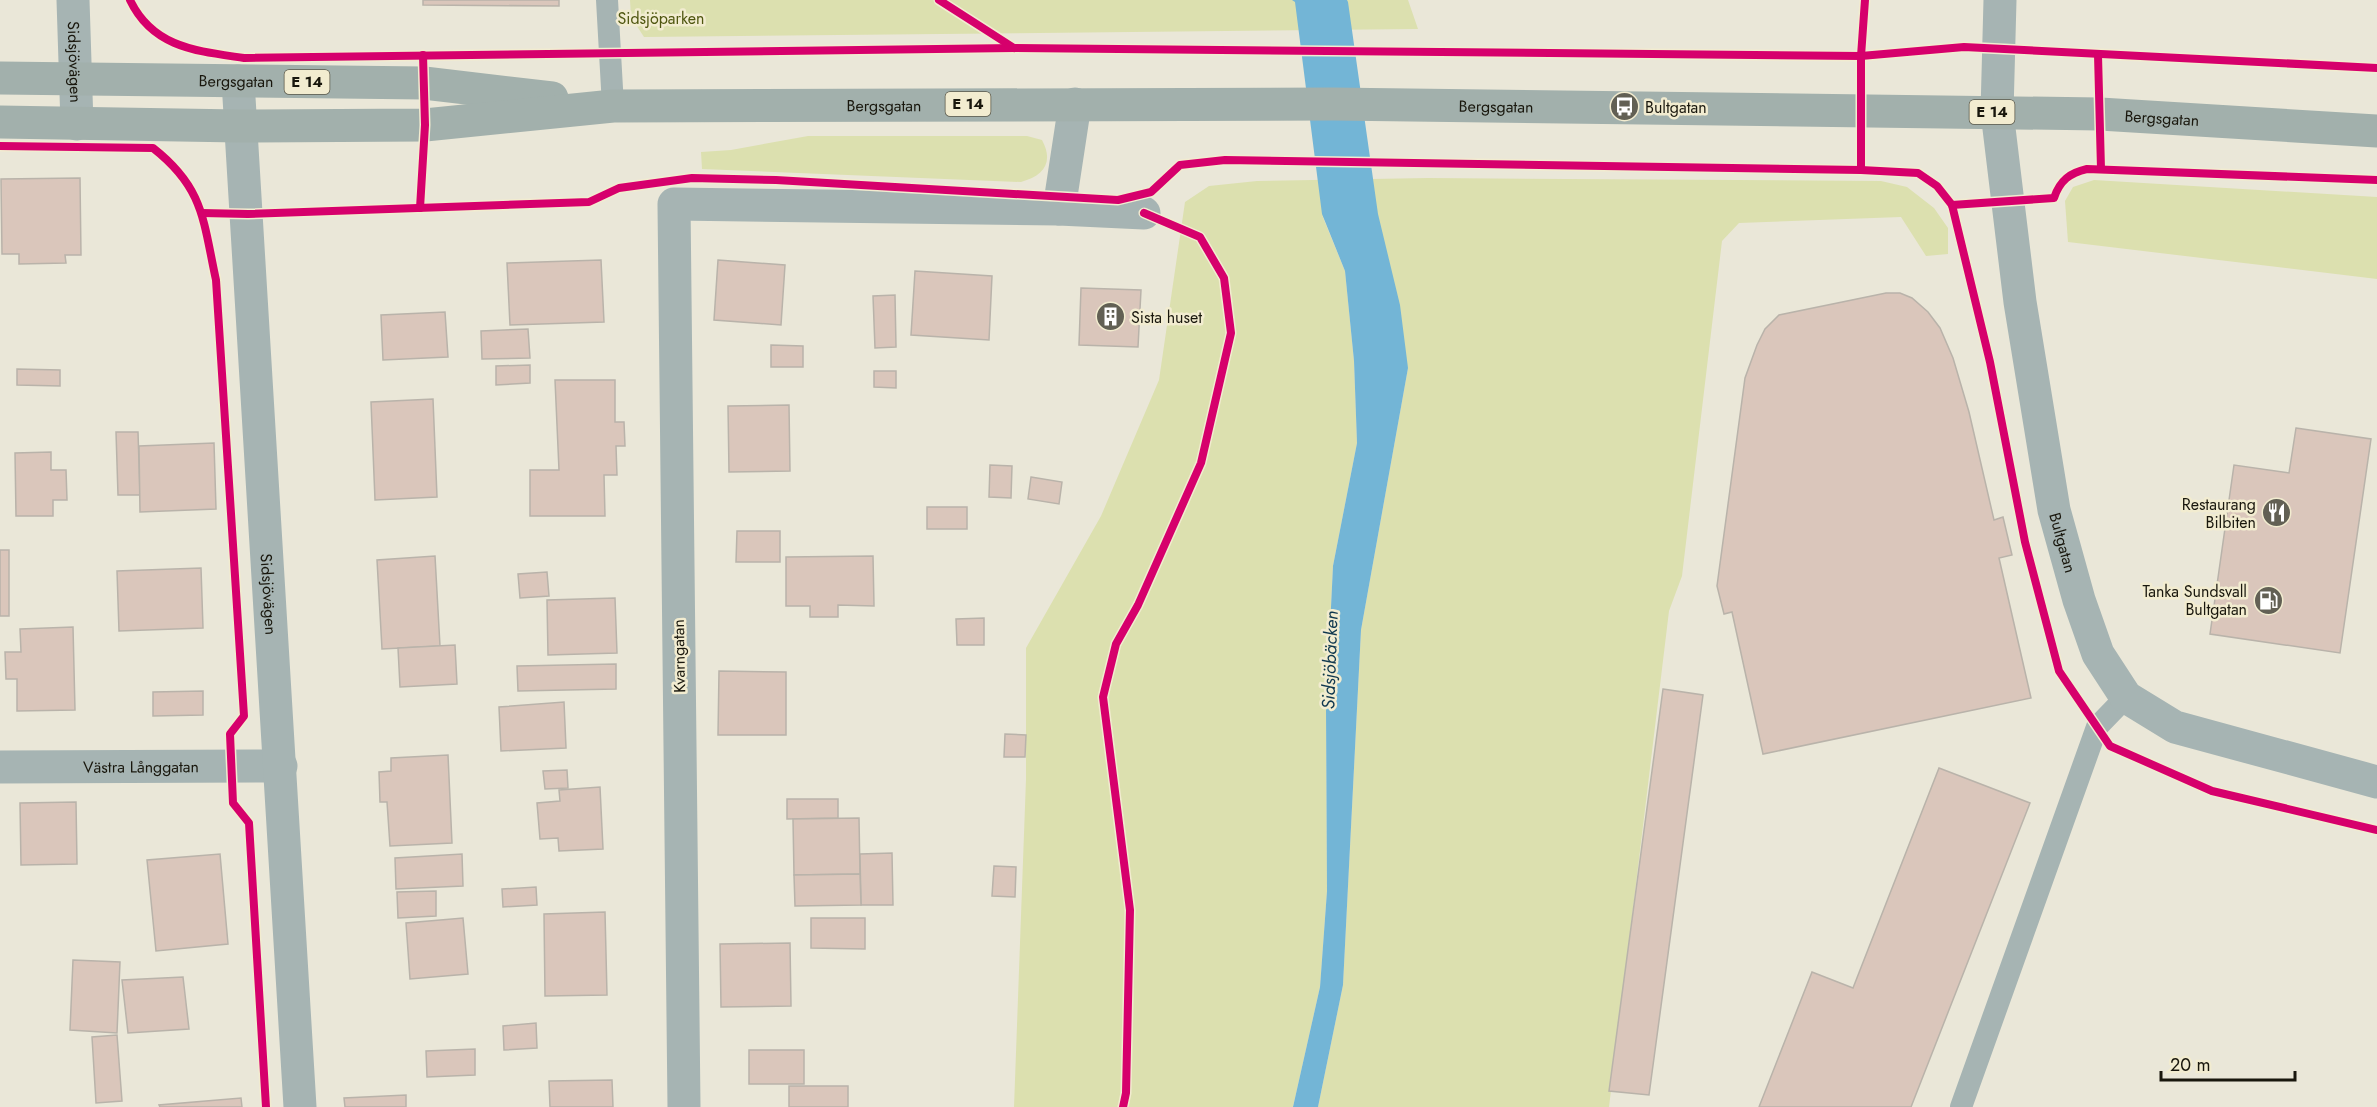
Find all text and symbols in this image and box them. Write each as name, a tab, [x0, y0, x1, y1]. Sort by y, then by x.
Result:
park label: Sidsjöparken	[618, 7, 704, 30]
street label: Sidsjövägen	[62, 21, 88, 103]
street label: Bergsgatan	[198, 69, 274, 93]
road number: E 14	[284, 70, 330, 94]
bus stop icon: Bultgatan	[1608, 91, 1640, 123]
road number: E 14	[946, 92, 990, 116]
street label: Bergsgatan	[847, 94, 921, 117]
street label: Bergsgatan	[1458, 94, 1534, 118]
place label: Bultgatan	[1645, 96, 1707, 119]
road number: E 14	[1970, 100, 2014, 124]
street label: Bergsgatan	[2124, 104, 2200, 132]
building icon: Sista huset	[1094, 301, 1126, 333]
place label: Sista huset	[1131, 306, 1202, 329]
place label: Restaurang Bilbiten	[2182, 493, 2256, 534]
restaurant icon: Restaurang Bilbiten	[2261, 497, 2293, 529]
street label: Bultgatan	[2044, 510, 2082, 575]
street label: Sidsjövägen	[255, 553, 283, 636]
place label: Tanka Sundsvall Bultgatan	[2142, 580, 2247, 621]
fuel station icon: Tanka Sundsvall Bultgatan	[2252, 584, 2284, 616]
water label: Sidsjöbäcken	[1315, 610, 1345, 710]
street label: Kvarngatan	[667, 619, 691, 693]
street label: Västra Långgatan	[83, 755, 199, 778]
scale bar	[2161, 1044, 2294, 1082]
text: 20 m	[2170, 1052, 2210, 1078]

